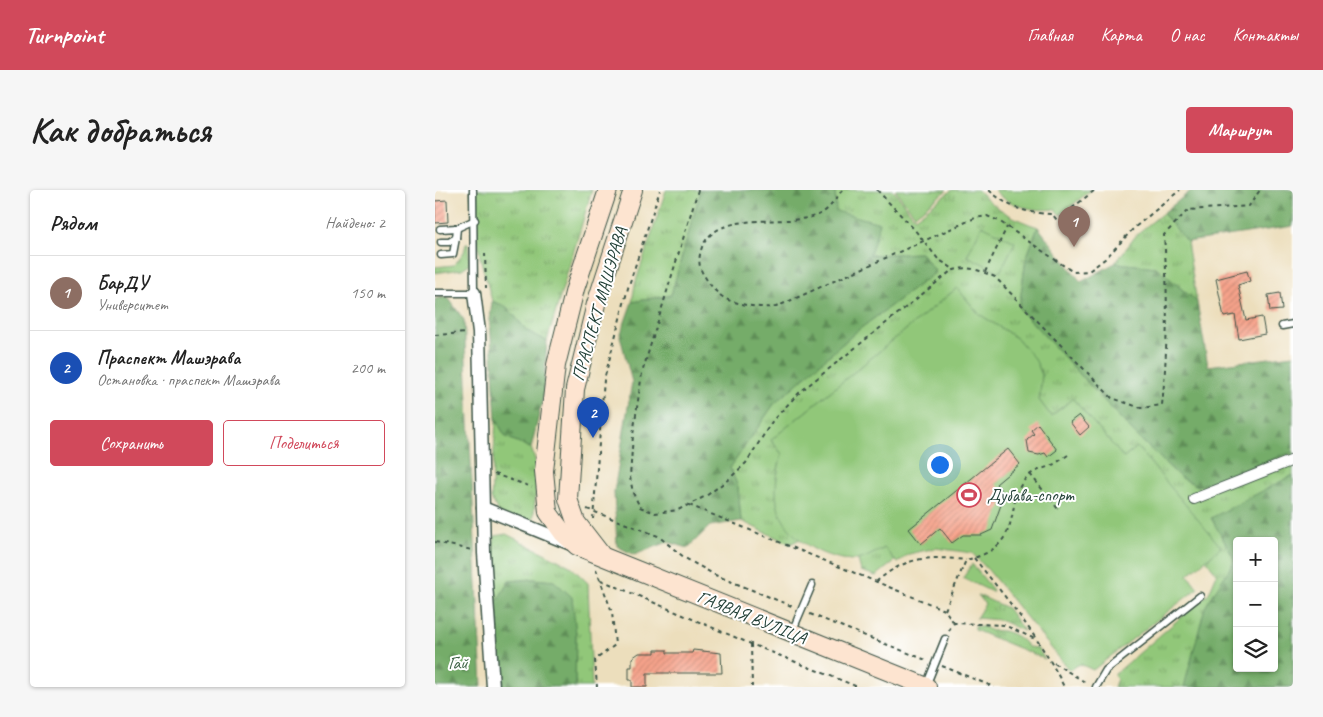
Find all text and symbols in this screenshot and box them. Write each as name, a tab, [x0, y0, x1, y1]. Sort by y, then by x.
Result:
text: Turnpoint	[25, 20, 104, 50]
text: Главная	[1028, 24, 1073, 46]
text: Карта	[1101, 24, 1142, 46]
text: О нас	[1170, 24, 1205, 46]
text: Контакты	[1233, 24, 1298, 46]
button: Маршрут	[1186, 107, 1293, 153]
text: Как добраться	[30, 108, 211, 153]
pin: 1	[1058, 206, 1090, 247]
text: Рядом	[50, 210, 97, 236]
text: Найдено: 2	[325, 213, 385, 233]
street label: ПРАСПЕКТ МАШЭРАВА	[567, 224, 632, 383]
text: БарДУ	[97, 271, 148, 295]
text: 1	[62, 283, 70, 303]
text: 150 m	[351, 283, 385, 303]
text: Университет	[97, 295, 168, 315]
text: Праспект Машэрава	[97, 346, 240, 370]
text: 2	[62, 358, 70, 378]
text: 200 m	[351, 358, 385, 378]
text: Остановка · праспект Машэрава	[97, 370, 280, 390]
pin: 2	[577, 397, 609, 438]
button: Сохранить	[50, 420, 213, 466]
button: Поделиться	[223, 420, 385, 466]
your location	[927, 452, 953, 478]
sports icon: Дубава-спорт	[956, 482, 982, 508]
place label: Дубава-спорт	[987, 484, 1075, 506]
map controls	[1233, 537, 1278, 672]
button: +	[1233, 537, 1278, 582]
button: −	[1233, 582, 1278, 627]
street label: ГАЯВАЯ ВУЛІЦА	[694, 585, 811, 649]
button: layers	[1233, 627, 1278, 672]
park label: Гай	[448, 652, 469, 674]

